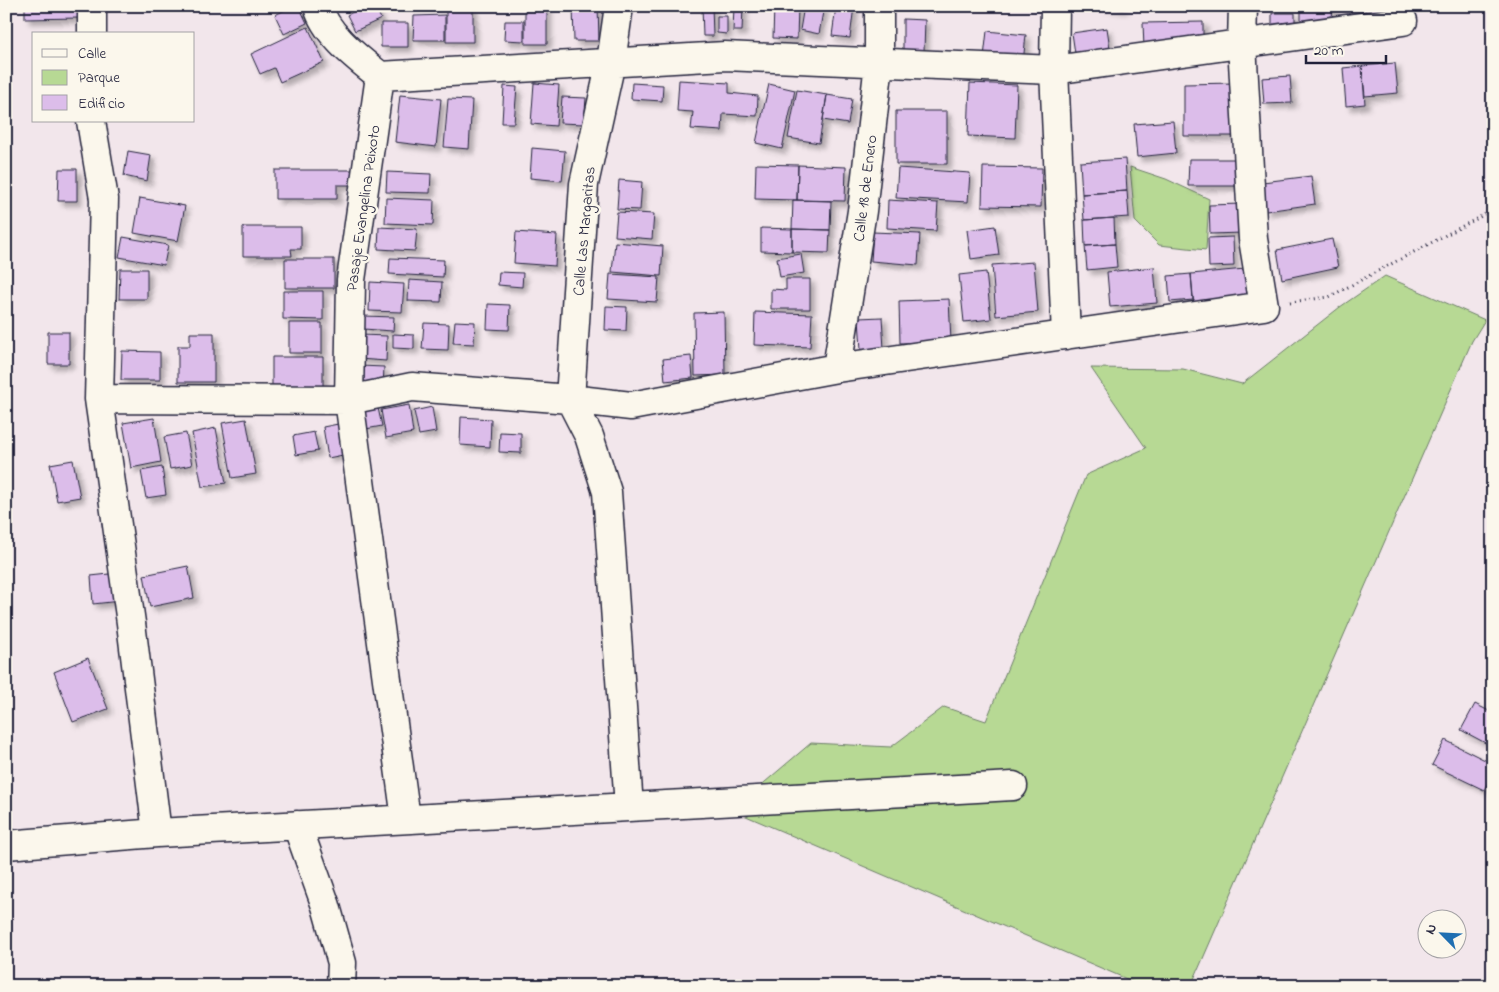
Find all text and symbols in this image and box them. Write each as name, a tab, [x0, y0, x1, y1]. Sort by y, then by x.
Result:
legend	[32, 32, 195, 122]
scale bar	[1306, 32, 1386, 64]
text: 20 m	[1314, 40, 1344, 62]
text: Calle	[78, 43, 106, 65]
text: Parque	[78, 67, 120, 89]
text: Edificio	[78, 93, 125, 115]
street label: Pasaje Evangelina Peixoto	[340, 123, 388, 293]
street label: Calle 18 de Enero	[848, 134, 884, 243]
street label: Calle Las Margaritas	[567, 165, 603, 297]
north arrow	[1416, 910, 1466, 960]
text: N	[1420, 921, 1443, 938]

